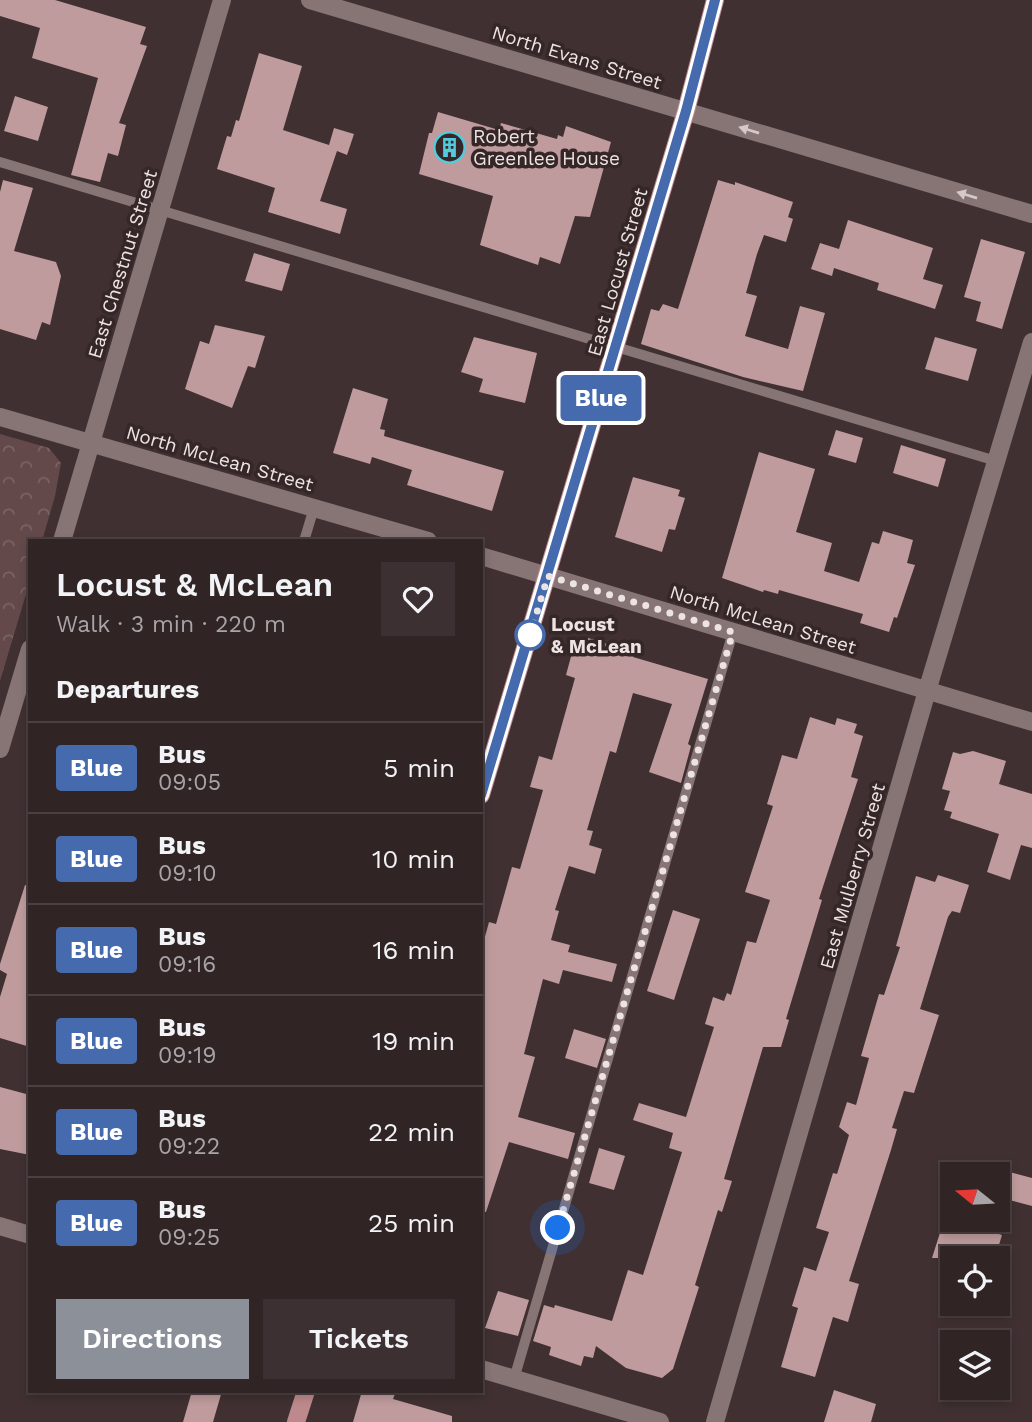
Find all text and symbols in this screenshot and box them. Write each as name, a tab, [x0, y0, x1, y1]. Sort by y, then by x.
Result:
street label: North Evans Street	[489, 21, 664, 94]
place label: Robert Greenlee House	[473, 125, 620, 170]
one-way arrow	[738, 125, 759, 135]
building icon: Robert Greenlee House	[433, 130, 467, 164]
street label: East Chestnut Street	[83, 167, 162, 361]
street label: East Locust Street	[582, 185, 652, 359]
one-way arrow	[956, 189, 977, 199]
line badge: Blue	[552, 375, 650, 421]
text: Blue	[574, 384, 628, 412]
street label: North McLean Street	[124, 421, 316, 496]
button: heart	[381, 562, 455, 636]
text: Locust & McLean	[56, 565, 333, 604]
street label: North McLean Street	[667, 580, 859, 659]
text: Walk · 3 min · 220 m	[56, 611, 286, 638]
place label: Locust & McLean	[551, 613, 642, 658]
marker: Locust & McLean	[515, 620, 545, 650]
text: Departures	[56, 674, 199, 704]
text: Bus	[158, 739, 206, 769]
text: 5 min	[383, 753, 455, 783]
text: Blue	[70, 754, 123, 782]
text: 09:05	[158, 769, 221, 796]
street label: East Mulberry Street	[815, 781, 890, 972]
text: Bus	[158, 830, 206, 860]
text: 10 min	[372, 844, 455, 874]
text: Blue	[70, 845, 123, 873]
text: 09:10	[158, 860, 217, 887]
text: Bus	[158, 921, 206, 951]
text: 16 min	[372, 935, 455, 965]
text: Blue	[70, 936, 123, 964]
text: 09:16	[158, 951, 216, 978]
text: Bus	[158, 1012, 206, 1042]
text: 19 min	[372, 1026, 455, 1056]
text: Blue	[70, 1027, 123, 1055]
text: 09:19	[158, 1042, 217, 1069]
text: Bus	[158, 1103, 206, 1133]
text: 22 min	[368, 1117, 455, 1147]
text: Blue	[70, 1118, 123, 1146]
text: 09:22	[158, 1133, 220, 1160]
north arrow	[940, 1162, 1010, 1232]
map controls	[940, 1162, 1010, 1400]
text: Bus	[158, 1194, 206, 1224]
text: 25 min	[368, 1208, 455, 1238]
text: Blue	[70, 1209, 123, 1237]
your location	[540, 1210, 575, 1245]
text: 09:25	[158, 1224, 220, 1251]
button: locate	[940, 1246, 1010, 1316]
button: Directions	[56, 1299, 249, 1379]
button: Tickets	[263, 1299, 455, 1379]
button: layers	[940, 1330, 1010, 1400]

